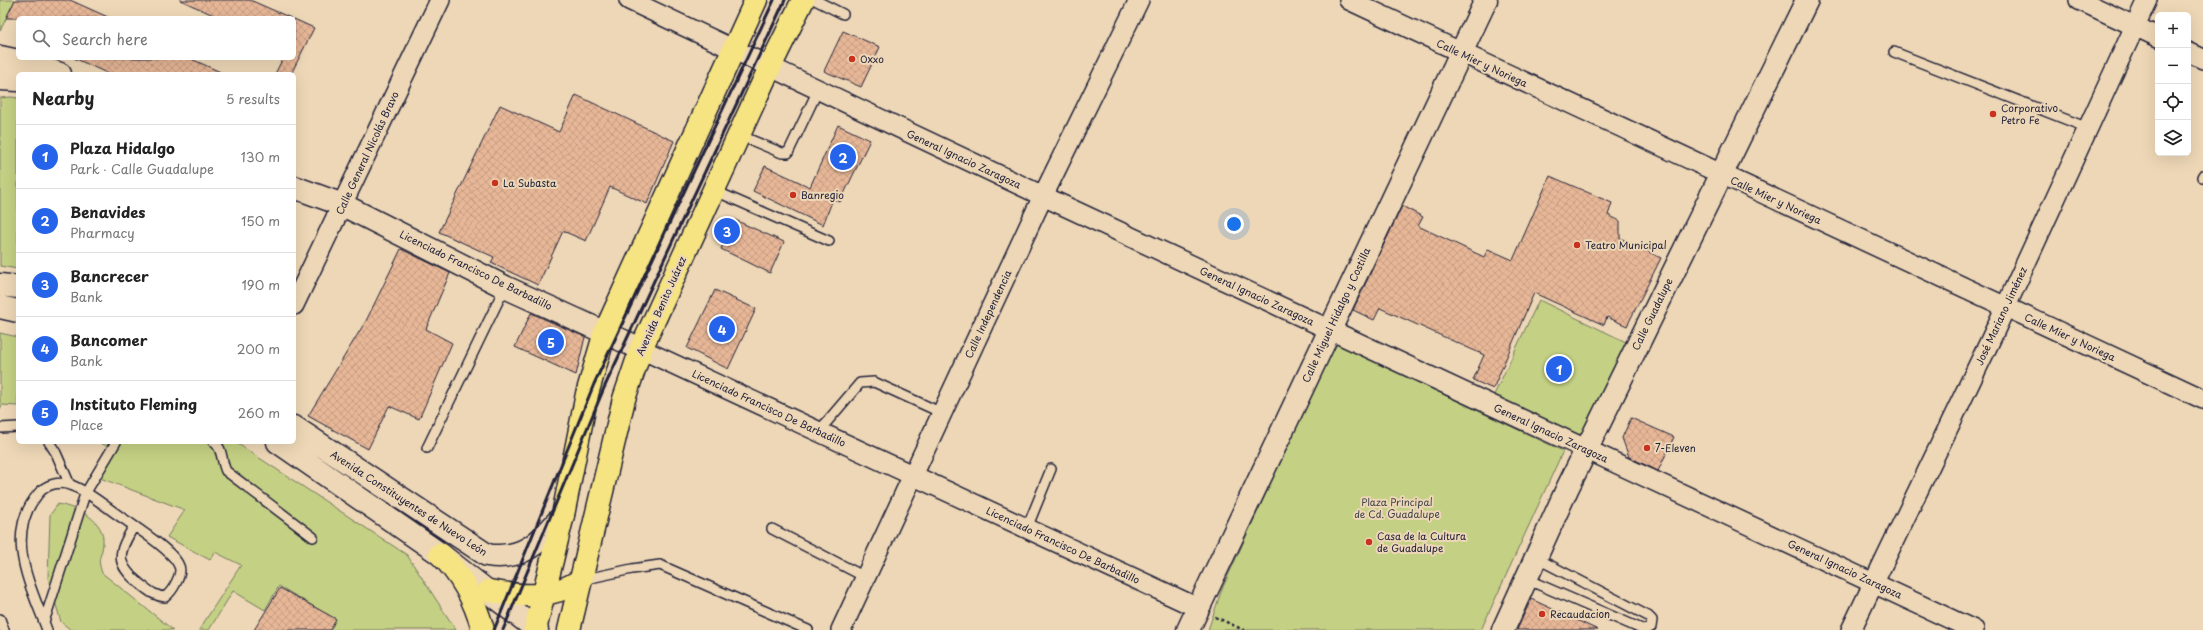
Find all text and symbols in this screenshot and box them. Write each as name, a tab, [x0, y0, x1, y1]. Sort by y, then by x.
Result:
map controls	[2155, 12, 2191, 156]
button: +	[2155, 12, 2191, 48]
search box	[16, 16, 296, 60]
icon: search	[30, 27, 52, 49]
text: Search here	[62, 27, 148, 50]
street label: Calle Mier y Noriega	[1434, 35, 1531, 91]
button: −	[2155, 48, 2191, 84]
place label: Oxxo	[860, 51, 884, 66]
marker: Oxxo	[847, 54, 857, 64]
button: locate	[2155, 84, 2191, 120]
text: Nearby	[32, 85, 94, 111]
street label: Calle General Nicolás Bravo	[331, 88, 402, 217]
text: 5 results	[226, 89, 280, 108]
place label: Corporativo Petro Fe	[2001, 100, 2059, 127]
marker: Corporativo Petro Fe	[1988, 109, 1998, 119]
button: layers	[2155, 120, 2191, 156]
street label: General Ignacio Zaragoza	[905, 125, 1025, 192]
text: Plaza Hidalgo	[70, 136, 175, 159]
pin: 2	[830, 142, 856, 172]
text: 1	[42, 147, 48, 166]
text: 130 m	[241, 147, 280, 166]
text: Park · Calle Guadalupe	[70, 159, 214, 178]
street label: Calle Mier y Noriega	[1728, 172, 1825, 228]
place label: La Subasta	[503, 175, 557, 190]
marker: La Subasta	[490, 178, 500, 188]
place label: Banregio	[801, 187, 844, 202]
marker: Banregio	[788, 190, 798, 200]
text: Benavides	[70, 200, 145, 223]
text: 2	[40, 211, 50, 230]
text: 150 m	[241, 211, 280, 230]
your location	[1224, 214, 1244, 234]
pin: 3	[714, 216, 740, 246]
text: Pharmacy	[70, 223, 135, 242]
street label: Licenciado Francisco De Barbadillo	[397, 226, 555, 313]
place label: Teatro Municipal	[1585, 237, 1667, 252]
marker: Teatro Municipal	[1572, 240, 1582, 250]
street label: Calle Miguel Hidalgo y Costilla	[1298, 244, 1375, 385]
street label: Avenida Benito Juárez	[632, 254, 689, 358]
street label: General Ignacio Zaragoza	[1198, 262, 1318, 329]
text: Bancrecer	[70, 264, 149, 287]
street label: José Mariano Jiménez	[1971, 264, 2030, 368]
street label: Calle Independencia	[960, 266, 1015, 360]
text: 3	[41, 275, 49, 294]
text: 190 m	[241, 275, 280, 294]
street label: Calle Guadalupe	[1628, 275, 1676, 352]
text: Bank	[70, 287, 103, 306]
street label: Calle Mier y Noriega	[2022, 309, 2119, 365]
pin: 4	[709, 314, 735, 344]
pin: 5	[538, 327, 564, 357]
text: Bancomer	[70, 328, 147, 351]
text: 4	[41, 339, 49, 358]
text: 200 m	[237, 339, 280, 358]
text: Bank	[70, 351, 103, 370]
pin: 1	[1546, 354, 1572, 384]
street label: Licenciado Francisco De Barbadillo	[690, 365, 849, 450]
text: Instituto Fleming	[70, 392, 197, 415]
street label: General Ignacio Zaragoza	[1492, 399, 1612, 466]
text: 5	[41, 403, 49, 422]
text: 260 m	[238, 403, 280, 422]
text: Place	[70, 415, 103, 434]
place label: 7-Eleven	[1655, 440, 1696, 455]
marker: 7-Eleven	[1642, 443, 1652, 453]
street label: Avenida Constituyentes de Nuevo León	[327, 446, 491, 560]
park label: Plaza Principal de Cd. Guadalupe	[1354, 494, 1440, 521]
street label: Licenciado Francisco De Barbadillo	[984, 502, 1143, 587]
place label: Casa de la Cultura de Guadalupe	[1377, 528, 1467, 555]
street label: General Ignacio Zaragoza	[1786, 535, 1906, 602]
marker: Casa de la Cultura de Guadalupe	[1364, 537, 1374, 547]
place label: Recaudacion	[1550, 606, 1610, 621]
marker: Recaudacion	[1537, 609, 1547, 619]

